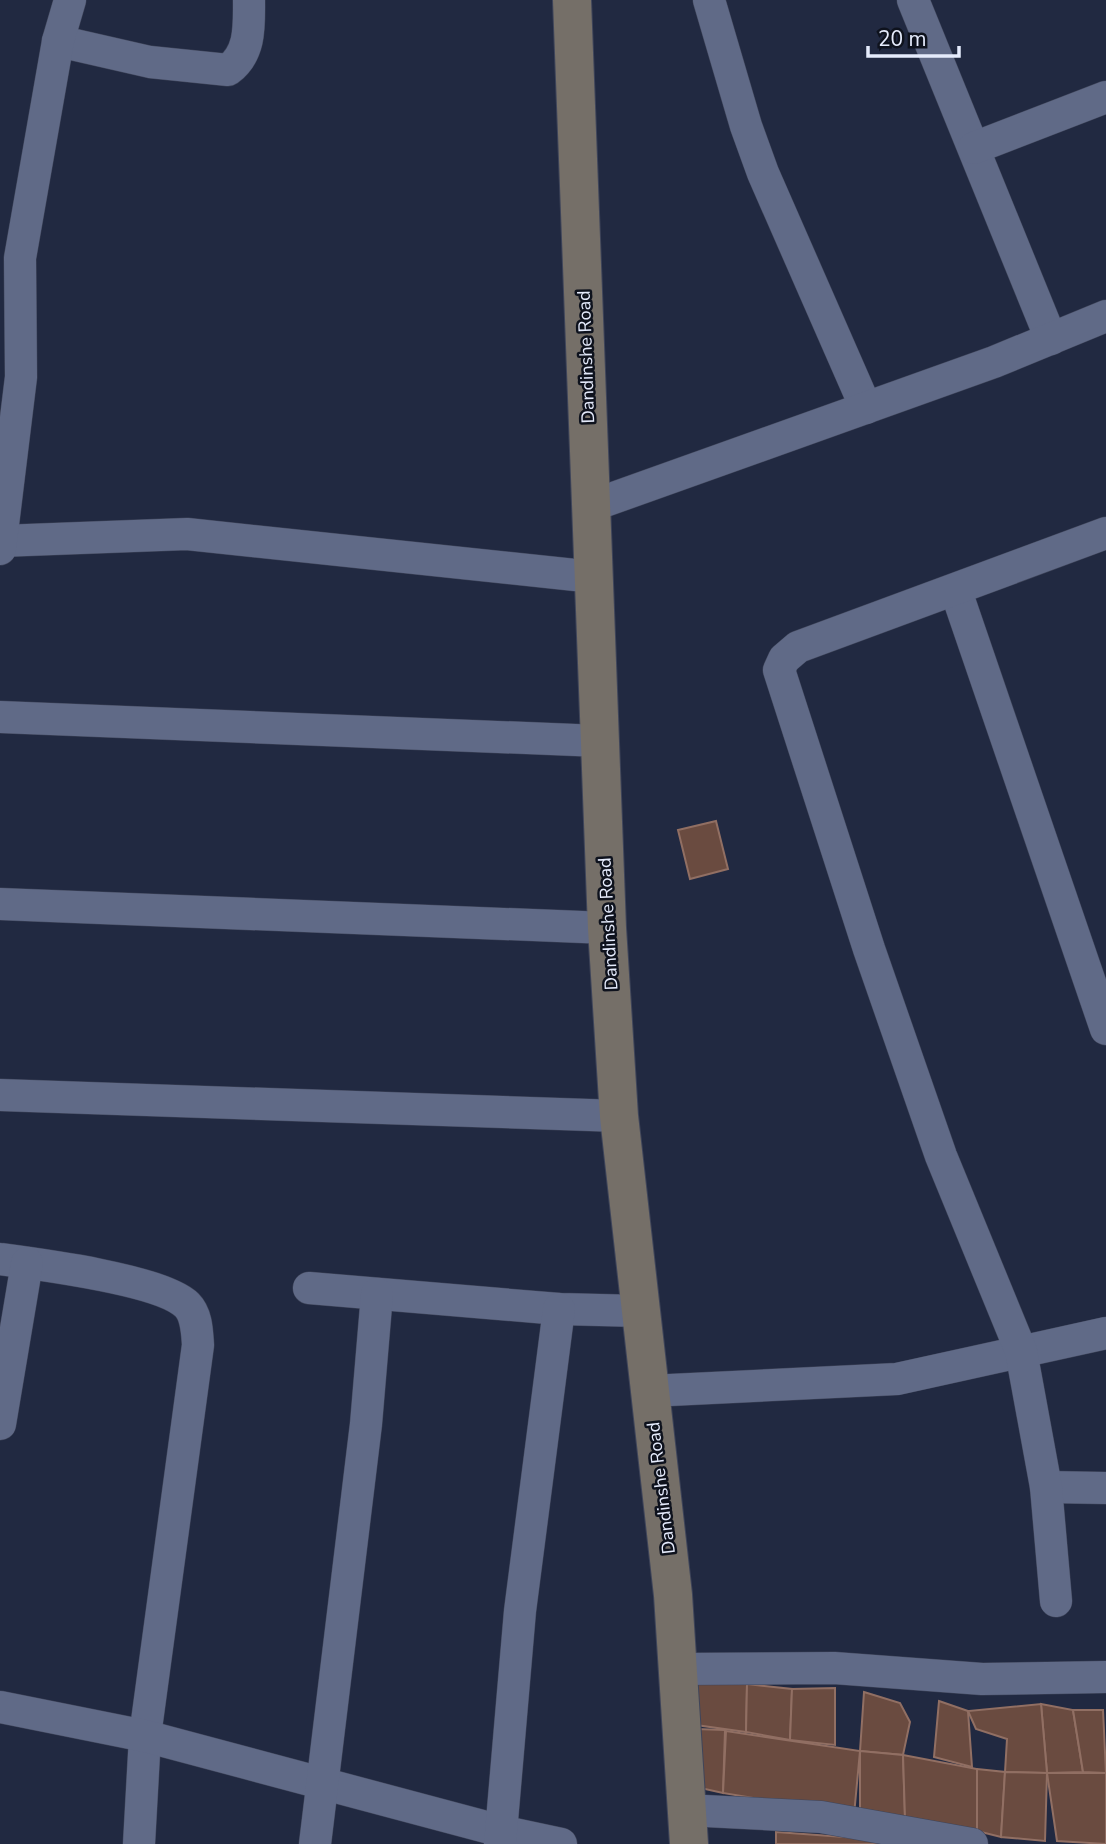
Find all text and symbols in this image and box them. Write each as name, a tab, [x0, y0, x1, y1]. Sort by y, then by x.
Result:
scale bar	[868, 14, 959, 58]
text: 20 m	[878, 25, 927, 53]
street label: Dandinshe Road	[572, 290, 600, 424]
street label: Dandinshe Road	[593, 857, 623, 991]
street label: Dandinshe Road	[641, 1421, 681, 1555]

